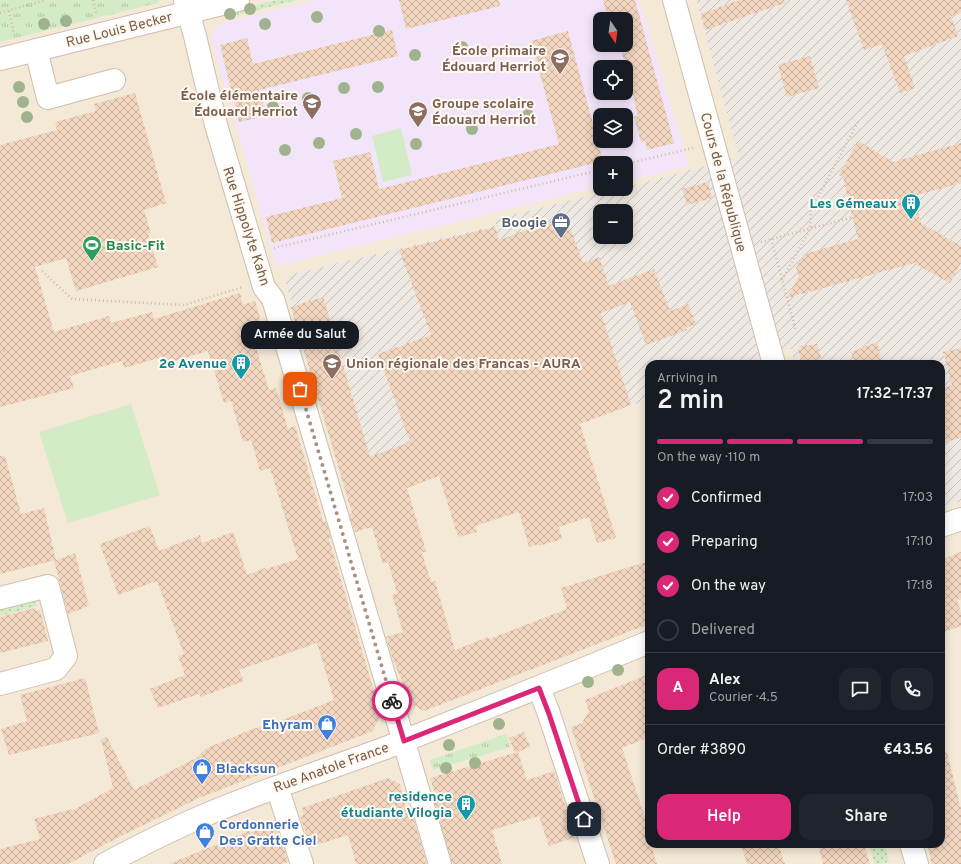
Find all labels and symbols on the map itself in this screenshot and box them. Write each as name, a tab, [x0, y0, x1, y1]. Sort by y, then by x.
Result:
street label: Rue Louis Becker	[64, 9, 175, 52]
north arrow	[593, 12, 633, 52]
place label: École primaire Édouard Herriot	[442, 42, 546, 76]
school or university icon: École primaire Édouard Herriot	[549, 47, 571, 75]
place label: École élémentaire Édouard Herriot	[181, 87, 298, 121]
school or university icon: École élémentaire Édouard Herriot	[301, 92, 323, 120]
place label: Groupe scolaire Édouard Herriot	[432, 96, 536, 129]
school or university icon: Groupe scolaire Édouard Herriot	[407, 100, 429, 128]
street label: Cours de la République	[696, 111, 749, 254]
street label: Rue Hippolyte Kahn	[218, 165, 273, 288]
building icon: Les Gémeaux	[900, 192, 922, 220]
place label: Les Gémeaux	[809, 196, 897, 213]
office icon: Boogie	[550, 211, 572, 239]
place label: Boogie	[501, 215, 547, 232]
sports icon: Basic-Fit	[81, 234, 103, 262]
place label: Basic-Fit	[106, 238, 165, 255]
callout: Armée du Salut	[241, 321, 359, 349]
building icon: 2e Avenue	[230, 352, 252, 380]
school or university icon: Union régionale des Francas - AURA	[321, 352, 343, 380]
place label: 2e Avenue	[159, 356, 227, 373]
place label: Union régionale des Francas - AURA	[346, 356, 581, 373]
pin	[283, 372, 317, 406]
courier	[372, 681, 412, 721]
shop icon: Ehyram	[316, 713, 338, 741]
place label: Ehyram	[262, 717, 313, 734]
street label: Rue Anatole France	[272, 740, 392, 797]
shop icon: Blacksun	[191, 757, 213, 785]
place label: Blacksun	[216, 761, 276, 778]
place label: residence étudiante Vilogia	[341, 789, 452, 822]
building icon: residence étudiante Vilogia	[455, 793, 477, 821]
pin	[567, 802, 601, 836]
place label: Cordonnerie Des Gratte Ciel	[219, 817, 317, 850]
shop icon: Cordonnerie Des Gratte Ciel	[194, 821, 216, 849]

